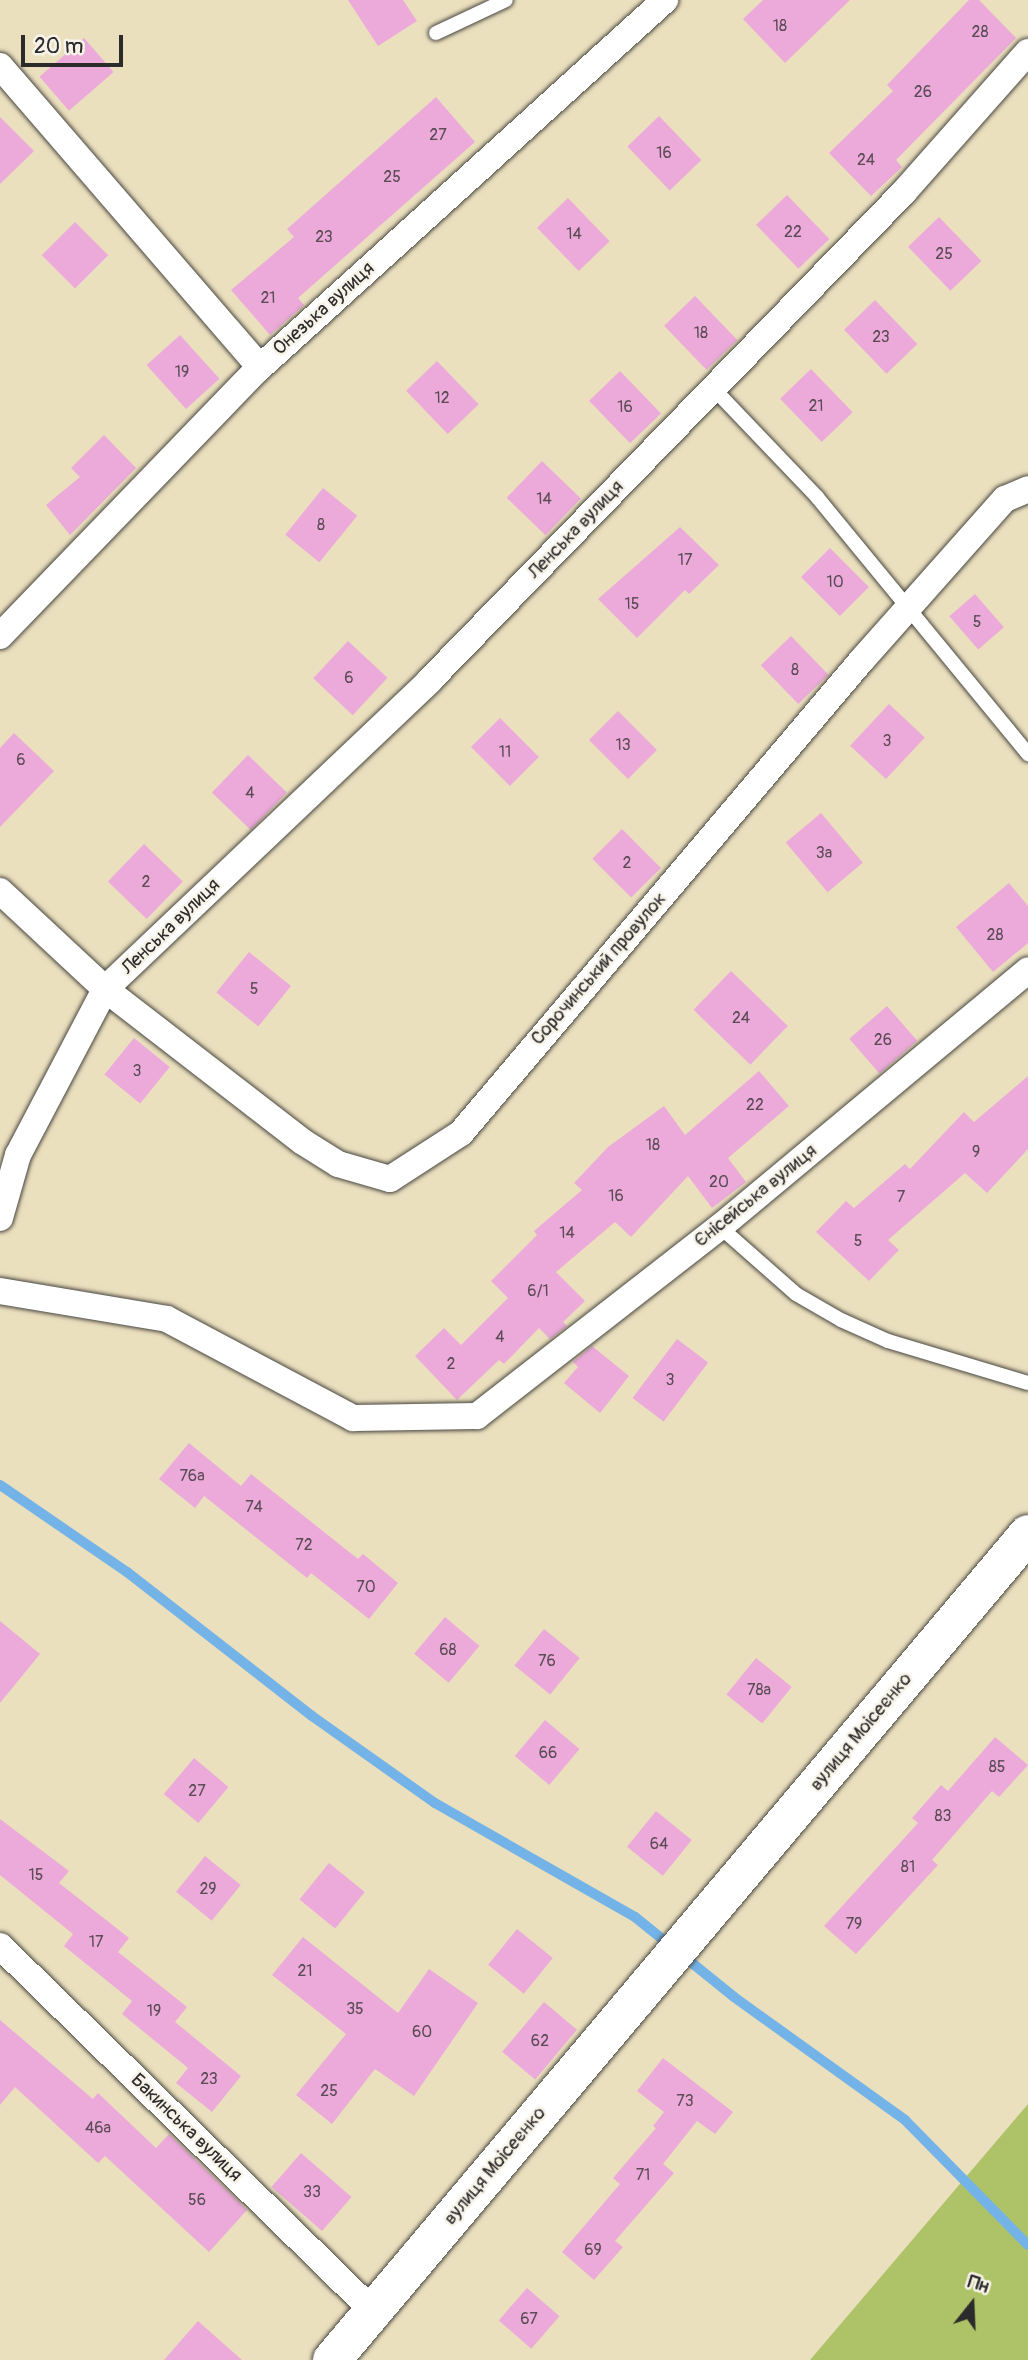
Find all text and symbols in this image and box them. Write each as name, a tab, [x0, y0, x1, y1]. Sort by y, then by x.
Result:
house number: 18	[773, 16, 787, 36]
scale bar	[24, 21, 126, 65]
house number: 28	[971, 22, 989, 42]
text: 20 m	[34, 33, 83, 60]
house number: 26	[914, 82, 932, 102]
house number: 27	[429, 125, 447, 145]
house number: 16	[656, 143, 672, 163]
house number: 24	[857, 150, 875, 170]
house number: 25	[383, 167, 401, 187]
house number: 22	[784, 222, 802, 242]
house number: 14	[566, 224, 582, 244]
house number: 23	[315, 227, 333, 247]
house number: 25	[935, 244, 953, 264]
street label: Онезька вулиця	[269, 258, 379, 360]
house number: 21	[260, 288, 276, 308]
house number: 18	[694, 323, 708, 343]
house number: 23	[872, 327, 890, 347]
house number: 19	[175, 362, 189, 382]
house number: 12	[434, 388, 450, 408]
house number: 21	[808, 396, 824, 416]
house number: 16	[617, 397, 633, 417]
street label: Ленська вулиця	[523, 476, 629, 584]
house number: 14	[536, 489, 552, 509]
house number: 8	[317, 515, 325, 535]
house number: 17	[678, 550, 692, 570]
house number: 10	[826, 572, 844, 592]
house number: 15	[625, 594, 639, 614]
house number: 5	[973, 612, 981, 632]
house number: 8	[791, 660, 799, 680]
house number: 6	[344, 668, 354, 688]
house number: 3	[883, 731, 891, 751]
house number: 13	[615, 735, 631, 755]
house number: 11	[499, 742, 511, 762]
house number: 6	[16, 750, 26, 770]
house number: 4	[245, 783, 255, 803]
house number: 3а	[816, 843, 832, 863]
house number: 2	[623, 853, 631, 873]
house number: 2	[142, 872, 150, 892]
street label: Ленська вулиця	[117, 874, 225, 980]
street label: Сорочинський провулок	[526, 888, 672, 1050]
house number: 28	[986, 925, 1004, 945]
house number: 5	[250, 979, 258, 999]
house number: 24	[732, 1008, 750, 1028]
house number: 26	[874, 1030, 892, 1050]
house number: 3	[133, 1061, 141, 1081]
house number: 22	[746, 1095, 764, 1115]
house number: 18	[646, 1135, 660, 1155]
street label: Єнісейська вулиця	[690, 1140, 822, 1252]
house number: 9	[972, 1142, 980, 1162]
house number: 20	[709, 1172, 729, 1192]
house number: 16	[608, 1186, 624, 1206]
house number: 7	[897, 1187, 905, 1207]
house number: 14	[559, 1223, 575, 1243]
house number: 5	[854, 1231, 862, 1251]
house number: 6/1	[527, 1281, 549, 1301]
house number: 4	[495, 1327, 505, 1347]
house number: 2	[447, 1354, 455, 1374]
house number: 3	[666, 1370, 674, 1390]
house number: 76а	[179, 1466, 205, 1486]
house number: 74	[245, 1497, 263, 1517]
house number: 72	[295, 1535, 313, 1555]
house number: 70	[356, 1577, 376, 1597]
house number: 68	[439, 1640, 457, 1660]
house number: 76	[538, 1651, 556, 1671]
street label: вулиця Моісеєнко	[805, 1668, 917, 1796]
house number: 78а	[747, 1680, 771, 1700]
house number: 66	[539, 1743, 557, 1763]
house number: 85	[989, 1757, 1005, 1777]
house number: 27	[188, 1781, 206, 1801]
house number: 83	[935, 1806, 951, 1826]
house number: 64	[650, 1834, 668, 1854]
house number: 81	[901, 1857, 915, 1877]
house number: 15	[29, 1865, 43, 1885]
house number: 29	[199, 1879, 217, 1899]
house number: 79	[846, 1914, 862, 1934]
house number: 17	[89, 1932, 103, 1952]
house number: 21	[297, 1961, 313, 1981]
house number: 35	[346, 1999, 364, 2019]
house number: 19	[147, 2001, 161, 2021]
house number: 60	[412, 2022, 432, 2042]
house number: 62	[531, 2031, 549, 2051]
street label: Бакинська вулиця	[126, 2069, 246, 2187]
house number: 23	[200, 2069, 218, 2089]
house number: 25	[320, 2081, 338, 2101]
house number: 73	[676, 2091, 694, 2111]
street label: вулиця Моісеєнко	[439, 2102, 551, 2230]
house number: 46а	[85, 2118, 111, 2138]
house number: 71	[636, 2165, 650, 2185]
house number: 33	[303, 2182, 321, 2202]
house number: 56	[188, 2190, 206, 2210]
house number: 69	[584, 2240, 602, 2260]
north arrow	[937, 2269, 1007, 2339]
text: Пн	[965, 2269, 992, 2299]
house number: 67	[520, 2309, 538, 2329]

